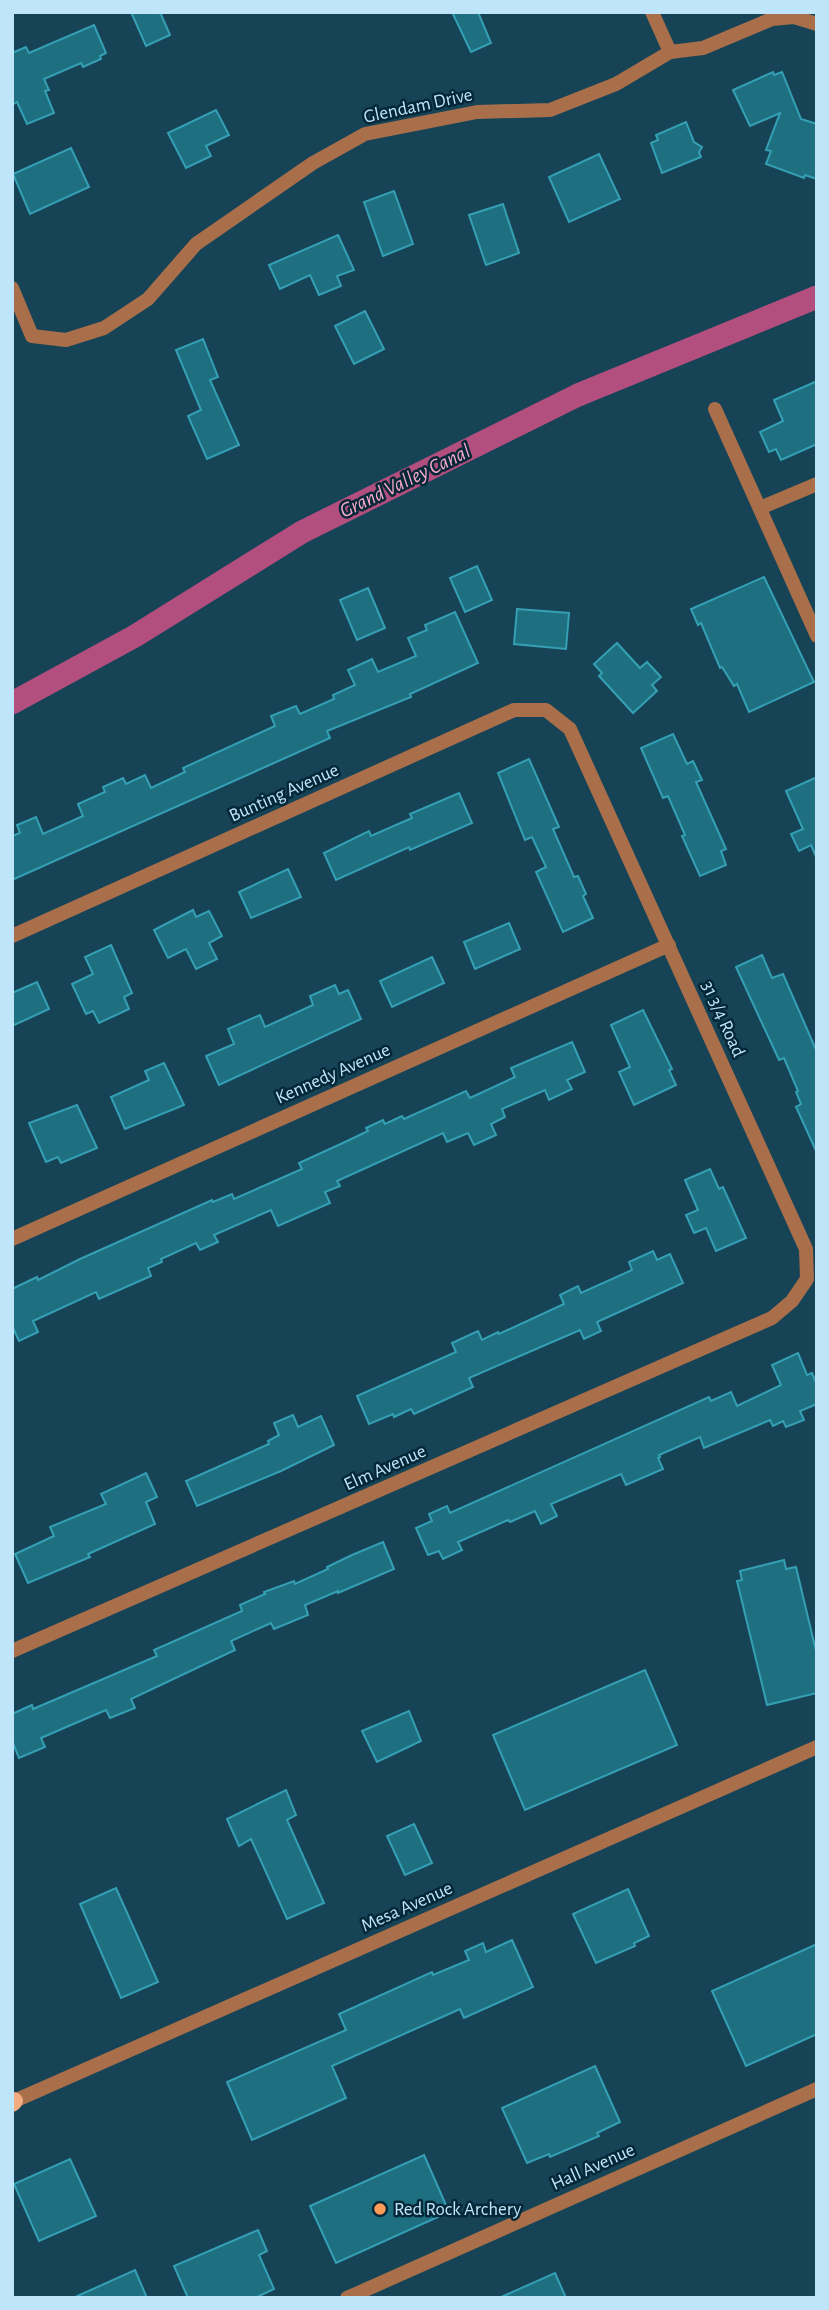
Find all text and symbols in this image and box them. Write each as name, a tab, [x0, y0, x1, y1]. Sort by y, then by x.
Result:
street label: Glendam Drive	[362, 85, 474, 127]
water label: Grand Valley Canal	[336, 440, 474, 522]
street label: Bunting Avenue	[226, 760, 342, 826]
street label: 31 3/4 Road	[698, 978, 748, 1060]
street label: Kennedy Avenue	[273, 1040, 393, 1108]
street label: Elm Avenue	[341, 1442, 429, 1494]
street label: Mesa Avenue	[359, 1878, 455, 1936]
street label: Hall Avenue	[548, 2140, 638, 2194]
place label: Red Rock Archery	[394, 2200, 521, 2219]
marker: Red Rock Archery	[372, 2201, 388, 2217]

